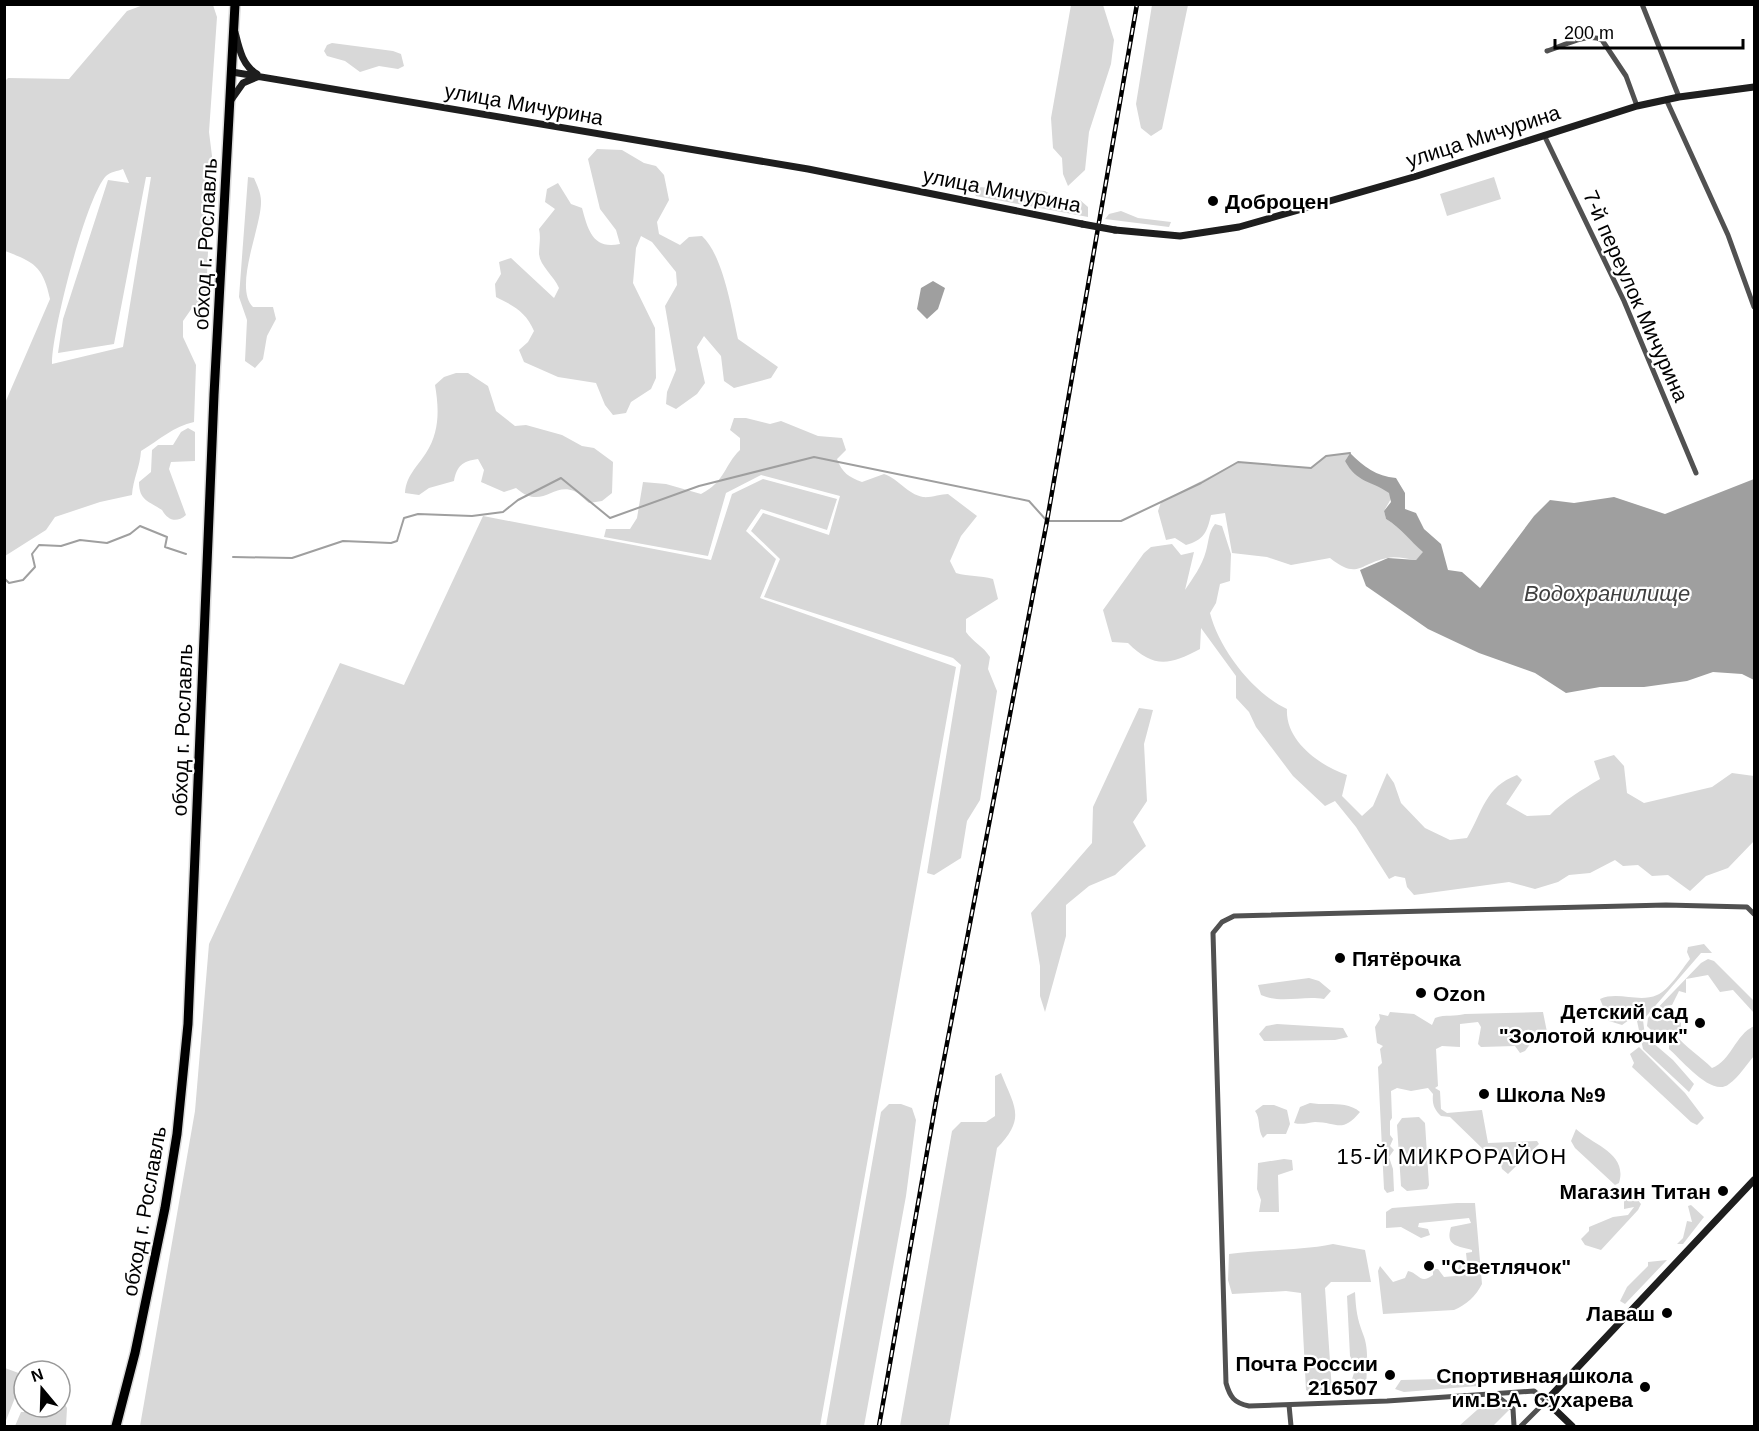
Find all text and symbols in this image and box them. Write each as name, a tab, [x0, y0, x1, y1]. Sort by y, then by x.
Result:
scale bar	[1555, 12, 1742, 50]
text: 200 m	[1564, 23, 1614, 43]
street label: улица Мичурина	[443, 79, 605, 129]
street label: улица Мичурина	[1403, 100, 1563, 172]
street label: обход г. Рославль	[189, 157, 221, 331]
street label: улица Мичурина	[921, 163, 1083, 217]
street label: 7-й переулок Мичурина	[1579, 187, 1693, 405]
place label: Доброцен	[1225, 190, 1329, 213]
marker: Доброцен	[1206, 194, 1220, 208]
water label: Водохранилище	[1524, 581, 1690, 606]
street label: обход г. Рославль	[167, 643, 197, 817]
place label: Пятёрочка	[1352, 947, 1461, 970]
marker: Пятёрочка	[1333, 951, 1347, 965]
place label: Ozon	[1433, 982, 1486, 1005]
marker: Ozon	[1414, 986, 1428, 1000]
place label: Детский сад "Золотой ключик"	[1499, 1000, 1688, 1047]
marker: Детский сад "Золотой ключик"	[1693, 1016, 1707, 1030]
place label: Школа №9	[1496, 1083, 1606, 1106]
marker: Школа №9	[1477, 1087, 1491, 1101]
street label: обход г. Рославль	[118, 1124, 170, 1298]
district label: 15-Й МИКРОРАЙОН	[1336, 1144, 1568, 1169]
place label: Магазин Титан	[1559, 1180, 1711, 1203]
marker: Магазин Титан	[1716, 1184, 1730, 1198]
place label: "Светлячок"	[1441, 1255, 1571, 1278]
marker: "Светлячок"	[1422, 1259, 1436, 1273]
place label: Лаваш	[1586, 1302, 1655, 1325]
marker: Лаваш	[1660, 1306, 1674, 1320]
place label: Почта России 216507	[1235, 1352, 1378, 1399]
north arrow	[12, 1359, 72, 1419]
place label: Спортивная школа им.В.А. Сухарева	[1436, 1364, 1633, 1411]
text: N	[29, 1365, 46, 1385]
marker: Почта России 216507	[1383, 1368, 1397, 1382]
marker: Спортивная школа им.В.А. Сухарева	[1638, 1380, 1652, 1394]

